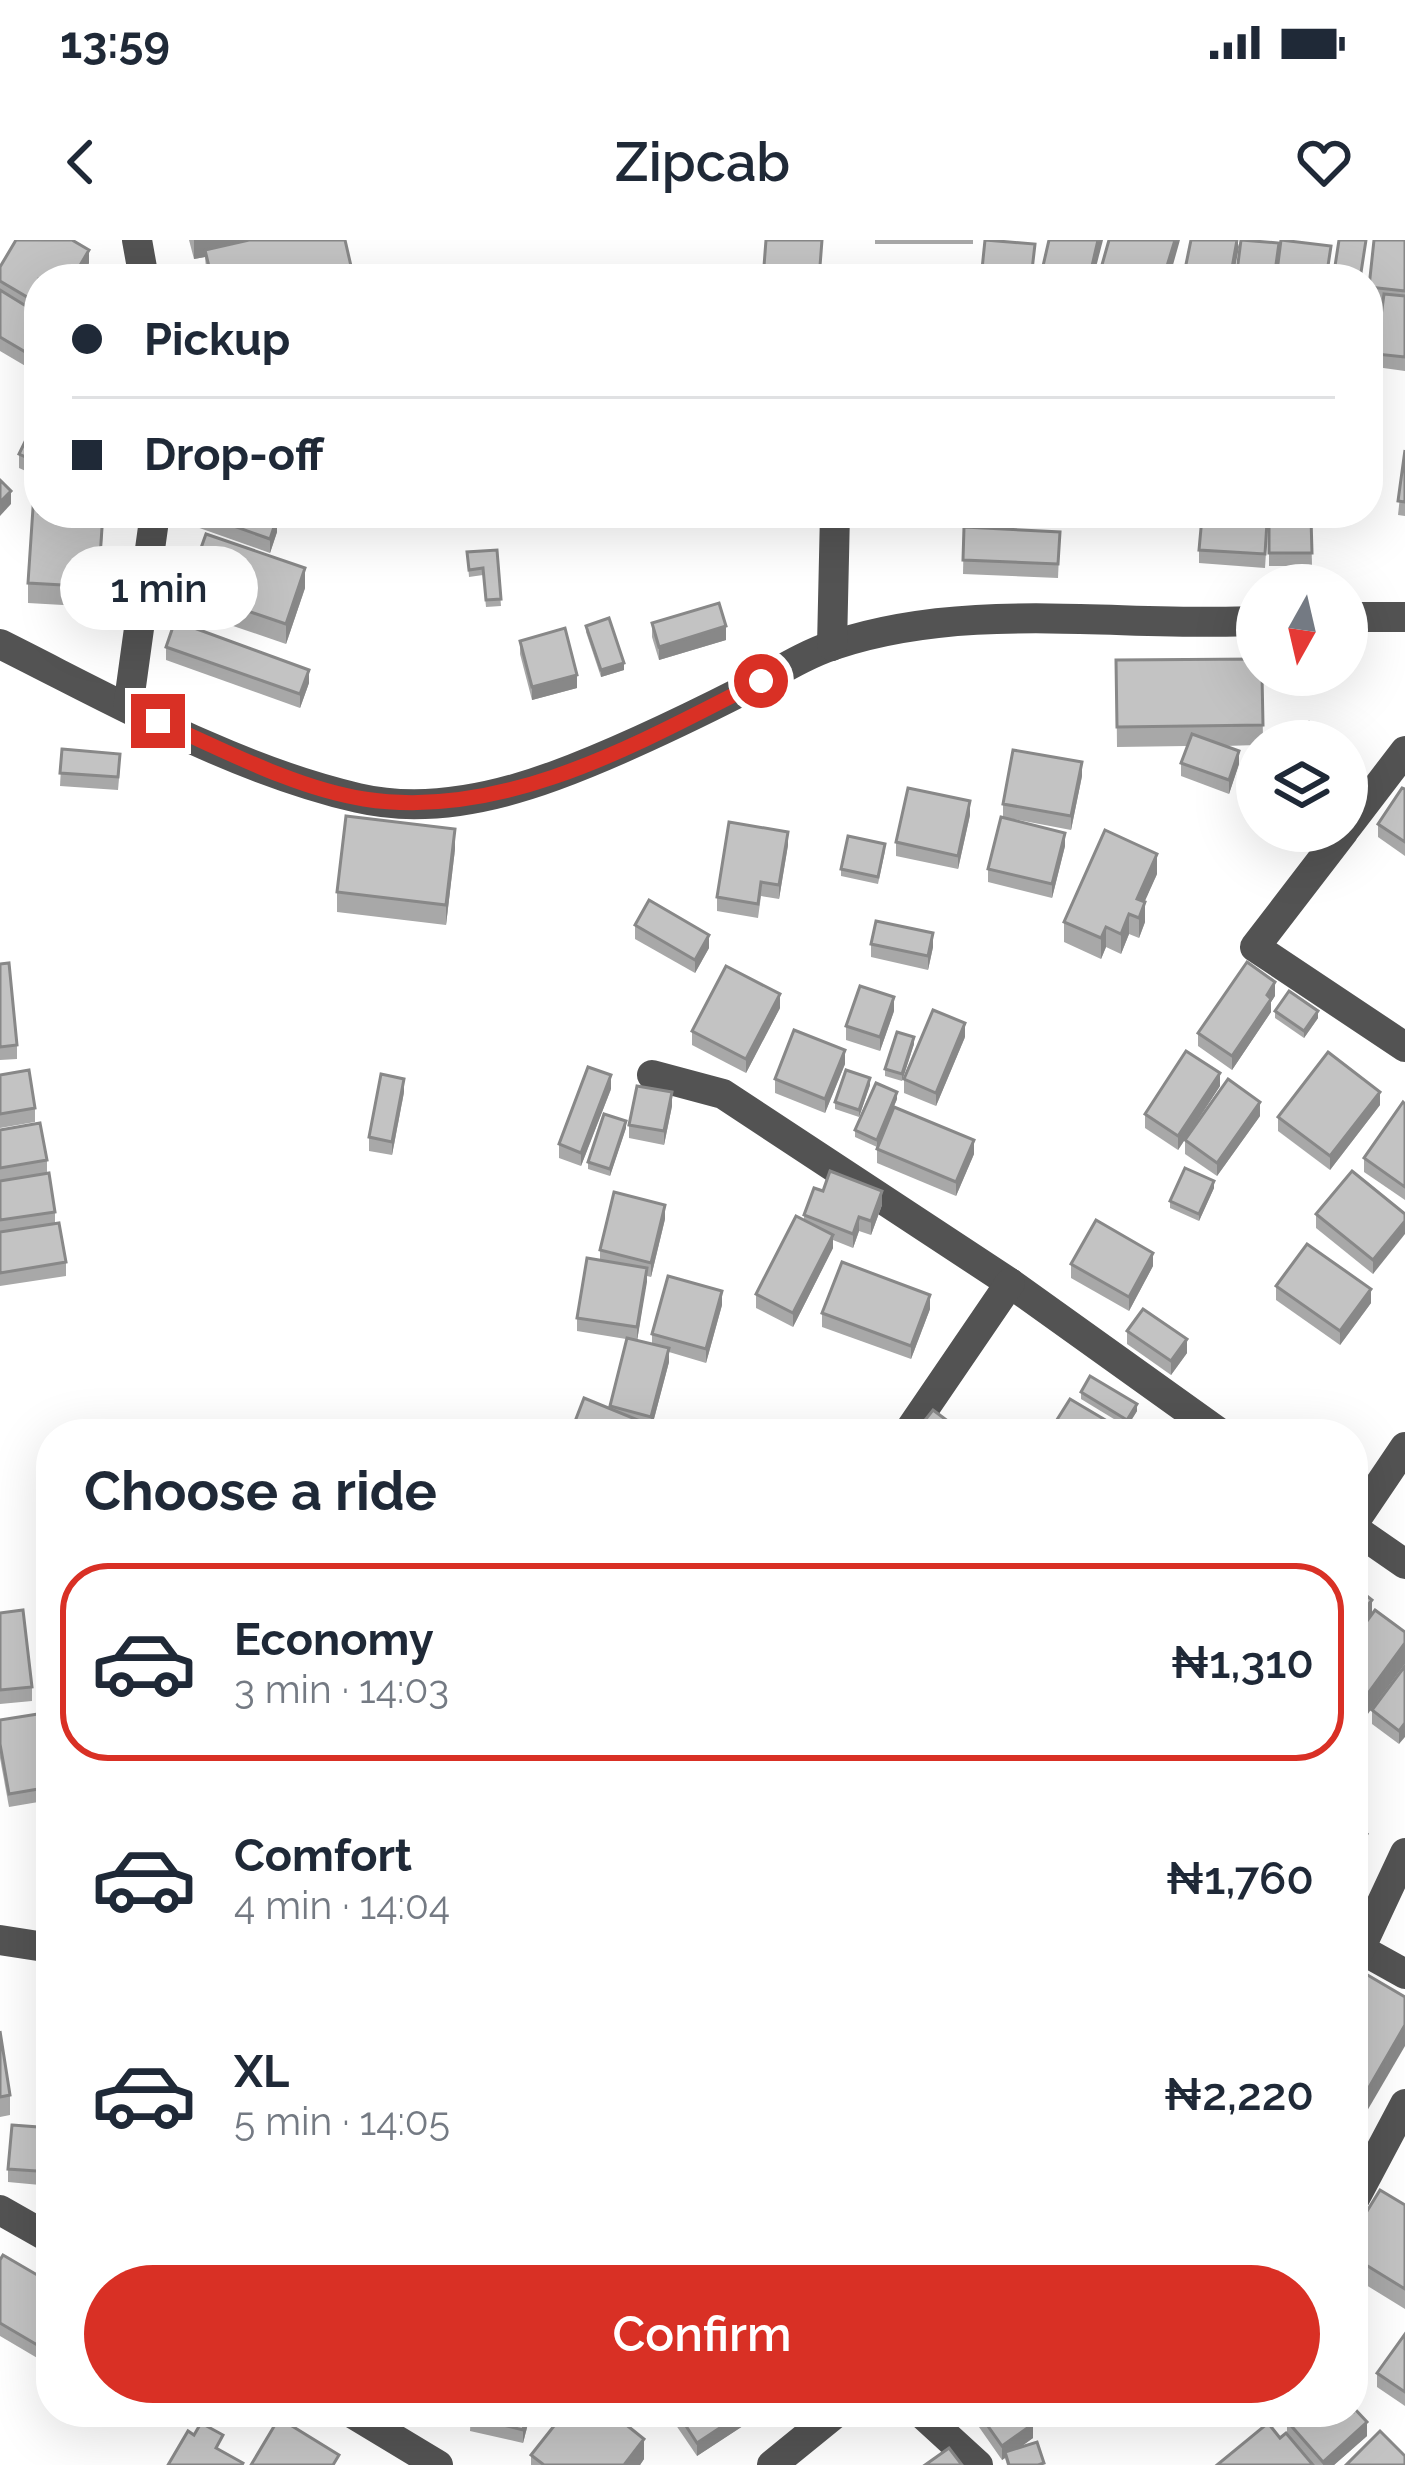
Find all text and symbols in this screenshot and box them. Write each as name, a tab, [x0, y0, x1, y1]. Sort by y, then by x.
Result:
text: 13:59	[60, 16, 170, 69]
icon: back	[48, 129, 114, 195]
icon: heart	[1291, 129, 1357, 195]
text: Zipcab	[615, 130, 790, 194]
text: Pickup	[144, 313, 290, 366]
text: Drop-off	[144, 428, 324, 481]
callout: 1 min	[59, 547, 257, 631]
north arrow	[1236, 564, 1368, 696]
map controls	[1236, 564, 1368, 852]
text: 1 min	[111, 565, 207, 611]
route start	[734, 654, 788, 708]
route end	[131, 694, 185, 748]
button: layers	[1236, 720, 1368, 852]
text: Choose a ride	[84, 1459, 437, 1523]
icon: car	[90, 1608, 198, 1716]
text: Economy	[234, 1613, 434, 1666]
text: ₦1,310	[1171, 1636, 1314, 1689]
text: 3 min · 14:03	[234, 1666, 449, 1712]
icon: car	[90, 1824, 198, 1932]
text: Comfort	[234, 1829, 412, 1882]
text: ₦1,760	[1166, 1852, 1314, 1905]
text: 4 min · 14:04	[234, 1882, 450, 1928]
icon: car	[90, 2040, 198, 2148]
text: XL	[234, 2045, 289, 2098]
text: ₦2,220	[1164, 2068, 1314, 2121]
text: 5 min · 14:05	[234, 2098, 450, 2144]
button: Confirm	[84, 2265, 1320, 2403]

